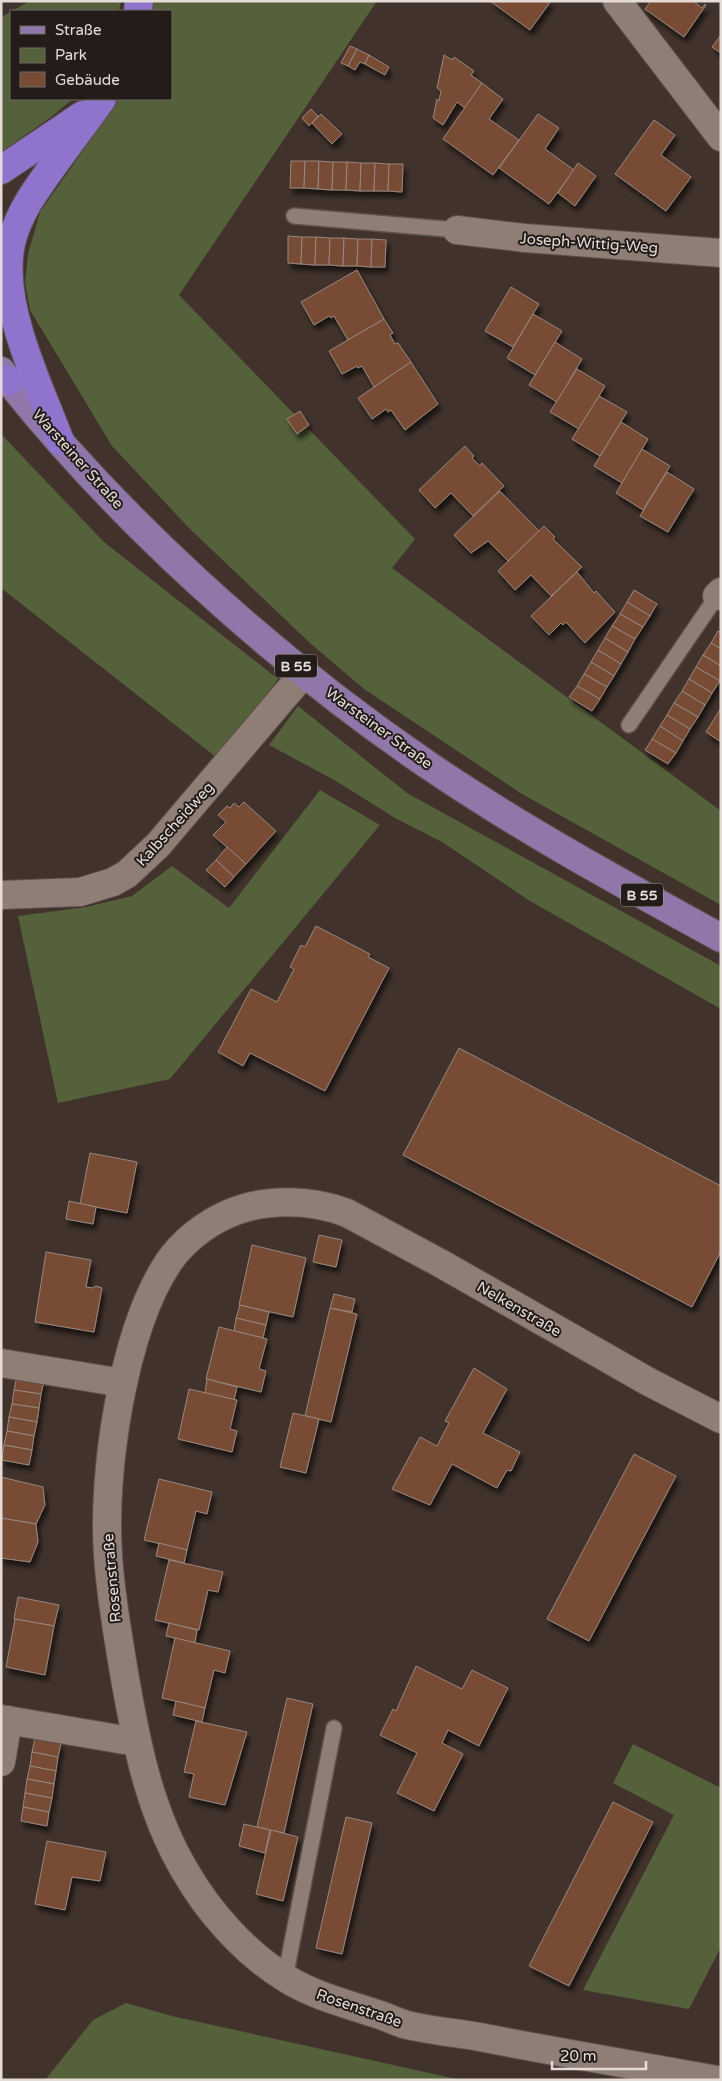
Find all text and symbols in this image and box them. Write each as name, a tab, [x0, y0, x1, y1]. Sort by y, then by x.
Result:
legend	[10, 10, 172, 100]
text: Straße	[55, 21, 101, 39]
text: Park	[55, 46, 87, 64]
text: Gebäude	[55, 71, 120, 89]
street label: Joseph-Wittig-Weg	[519, 229, 659, 257]
street label: Warsteiner Straße	[29, 406, 127, 512]
road number: B 55	[275, 654, 317, 678]
street label: Warsteiner Straße	[322, 683, 436, 773]
street label: Kalbscheidweg	[132, 778, 218, 870]
road number: B 55	[621, 884, 663, 906]
street label: Nelkenstraße	[474, 1278, 564, 1340]
street label: Rosenstraße	[99, 1533, 125, 1623]
street label: Rosenstraße	[314, 1985, 404, 2031]
scale bar	[552, 2038, 646, 2070]
text: 20 m	[560, 2047, 597, 2065]

